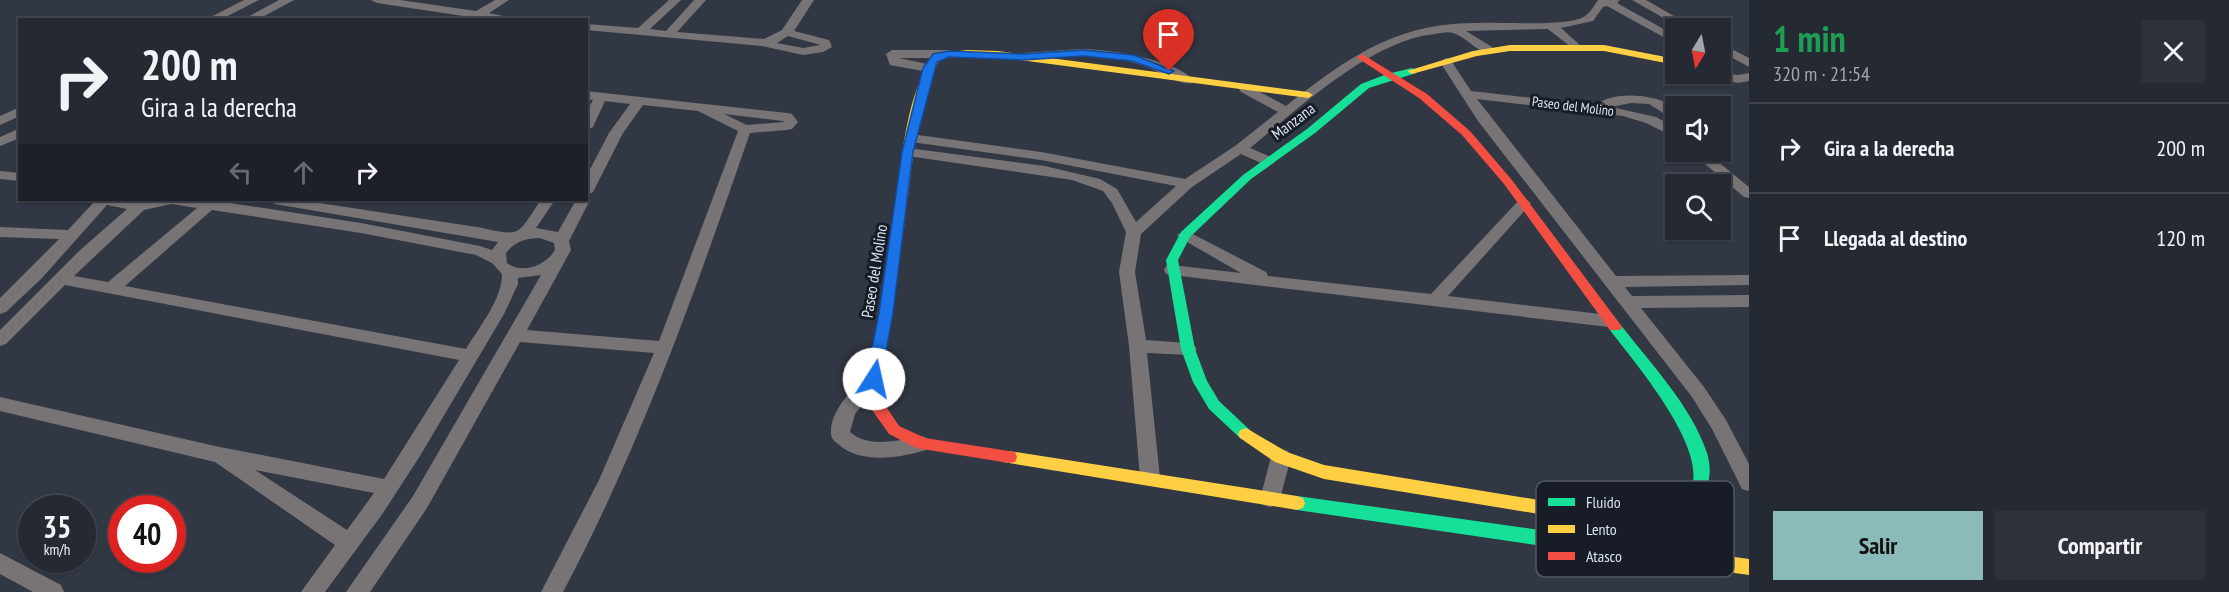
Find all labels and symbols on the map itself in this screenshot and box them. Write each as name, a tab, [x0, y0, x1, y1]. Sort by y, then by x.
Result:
pin	[1143, 9, 1194, 71]
north arrow	[1665, 18, 1731, 84]
street label: Paseo del Molino	[1531, 92, 1615, 120]
street label: Manzana	[1267, 98, 1319, 144]
street label: Paseo del Molino	[857, 223, 891, 319]
position arrow	[842, 347, 906, 411]
legend	[1536, 481, 1734, 577]
text: Fluido	[1586, 492, 1621, 512]
speed limit sign: 40	[108, 495, 186, 573]
text: Lento	[1586, 519, 1617, 539]
text: Atasco	[1586, 546, 1622, 566]

